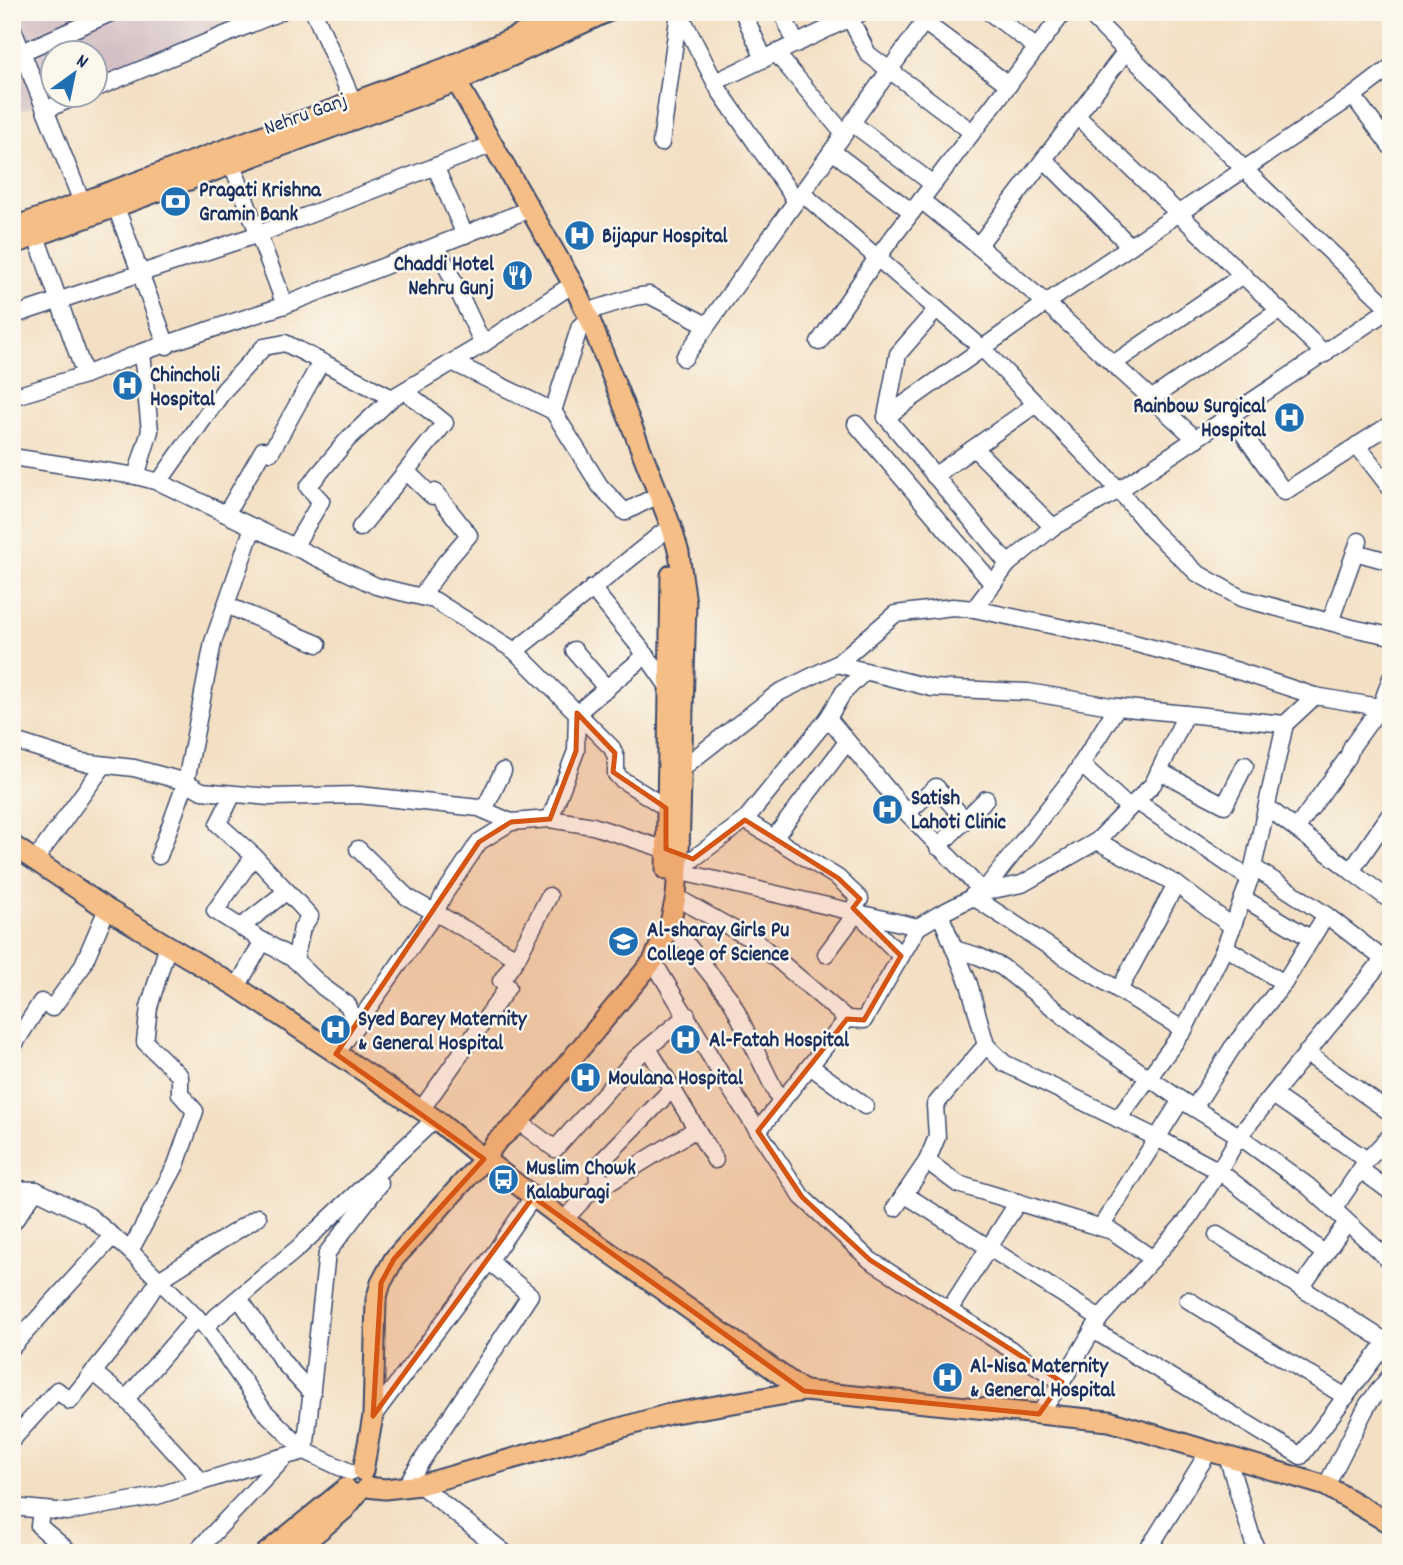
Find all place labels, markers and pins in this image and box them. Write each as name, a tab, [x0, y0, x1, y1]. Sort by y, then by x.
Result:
place label: Pragati Krishna Gramin Bank	[199, 177, 322, 231]
bank icon: Pragati Krishna Gramin Bank	[159, 184, 193, 218]
hospital icon: Bijapur Hospital	[562, 218, 596, 252]
place label: Bijapur Hospital	[602, 223, 729, 253]
place label: Chaddi Hotel Nehru Gunj	[394, 251, 495, 305]
restaurant icon: Chaddi Hotel Nehru Gunj	[500, 258, 534, 292]
place label: Chincholi Hospital	[150, 362, 220, 416]
hospital icon: Chincholi Hospital	[110, 369, 144, 403]
place label: Rainbow Surgical Hospital	[1133, 393, 1267, 447]
hospital icon: Rainbow Surgical Hospital	[1272, 400, 1306, 434]
place label: Satish Lahoti Clinic	[911, 785, 1007, 839]
hospital icon: Satish Lahoti Clinic	[871, 792, 905, 826]
place label: Al-sharay Girls Pu College of Science	[647, 917, 789, 971]
school or university icon: Al-sharay Girls Pu College of Science	[607, 924, 641, 958]
place label: Syed Barey Maternity & General Hospital	[358, 1006, 528, 1060]
hospital icon: Syed Barey Maternity & General Hospital	[318, 1013, 352, 1047]
hospital icon: Al-Fatah Hospital	[669, 1022, 703, 1056]
place label: Al-Fatah Hospital	[709, 1027, 850, 1057]
hospital icon: Moulana Hospital	[568, 1060, 602, 1094]
place label: Moulana Hospital	[608, 1065, 744, 1095]
place label: Muslim Chowk Kalaburagi	[526, 1155, 636, 1209]
bus stop icon: Muslim Chowk Kalaburagi	[486, 1162, 520, 1196]
place label: Al-Nisa Maternity & General Hospital	[970, 1353, 1116, 1407]
hospital icon: Al-Nisa Maternity & General Hospital	[930, 1360, 964, 1394]

